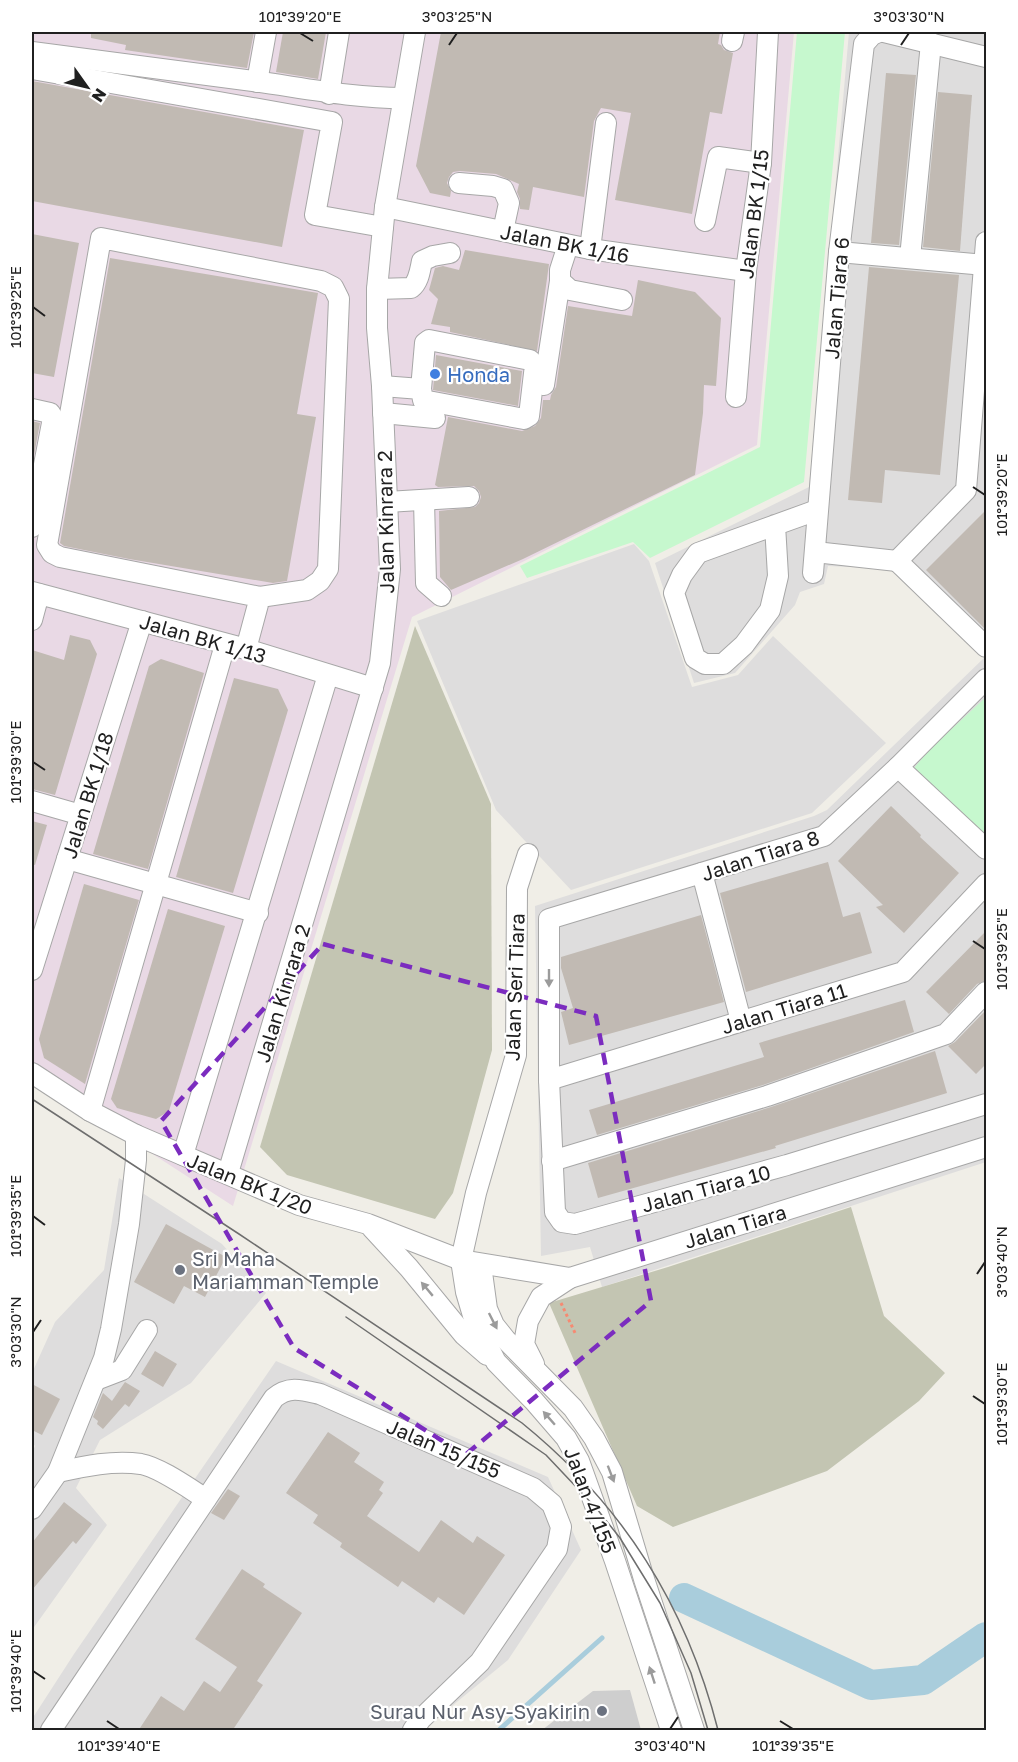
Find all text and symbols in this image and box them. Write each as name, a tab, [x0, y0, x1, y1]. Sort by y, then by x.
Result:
text: 101°39'20"E	[259, 7, 341, 25]
text: 3°03'25"N	[422, 7, 492, 25]
text: 3°03'30"N	[873, 7, 945, 25]
north arrow	[57, 57, 117, 117]
text: N	[88, 85, 111, 106]
street label: Jalan BK 1/15	[733, 148, 773, 280]
street label: Jalan BK 1/16	[499, 219, 631, 267]
street label: Jalan Tiara 6	[819, 236, 853, 360]
text: 101°39'25"E	[6, 266, 24, 348]
place label: Honda	[447, 362, 510, 386]
marker: Honda	[428, 367, 442, 381]
street label: Jalan Kinrara 2	[372, 450, 398, 594]
text: 101°39'20"E	[992, 454, 1010, 536]
street label: Jalan BK 1/13	[137, 609, 269, 667]
text: 101°39'30"E	[6, 721, 24, 803]
street label: Jalan BK 1/18	[56, 729, 118, 861]
street label: Jalan Tiara 8	[698, 825, 822, 885]
text: 101°39'25"E	[992, 908, 1010, 990]
street label: Jalan Seri Tiara	[499, 913, 529, 1061]
street label: Jalan Kinrara 2	[250, 921, 314, 1065]
one-way arrow	[544, 968, 554, 987]
street label: Jalan Tiara 11	[718, 977, 850, 1038]
street label: Jalan BK 1/20	[184, 1147, 316, 1219]
street label: Jalan Tiara 10	[639, 1159, 773, 1217]
text: 101°39'35"E	[6, 1175, 24, 1257]
street label: Jalan Tiara	[681, 1199, 789, 1253]
text: 3°03'40"N	[992, 1226, 1010, 1298]
place label: Sri Maha Mariamman Temple	[192, 1246, 379, 1293]
marker: Sri Maha Mariamman Temple	[173, 1263, 187, 1277]
one-way arrow	[421, 1282, 434, 1297]
text: 3°03'30"N	[6, 1296, 24, 1368]
one-way arrow	[488, 1313, 498, 1330]
text: 101°39'30"E	[992, 1363, 1010, 1445]
one-way arrow	[543, 1411, 556, 1426]
street label: Jalan 15/155	[384, 1413, 504, 1483]
street label: Jalan 4/155	[560, 1443, 622, 1557]
one-way arrow	[607, 1465, 617, 1483]
text: 101°39'40"E	[6, 1629, 24, 1713]
one-way arrow	[647, 1666, 657, 1684]
place label: Surau Nur Asy-Syakirin	[370, 1699, 590, 1723]
marker: Surau Nur Asy-Syakirin	[595, 1704, 609, 1718]
text: 101°39'40"E	[77, 1736, 161, 1754]
text: 3°03'40"N	[634, 1736, 706, 1754]
text: 101°39'35"E	[752, 1736, 834, 1754]

